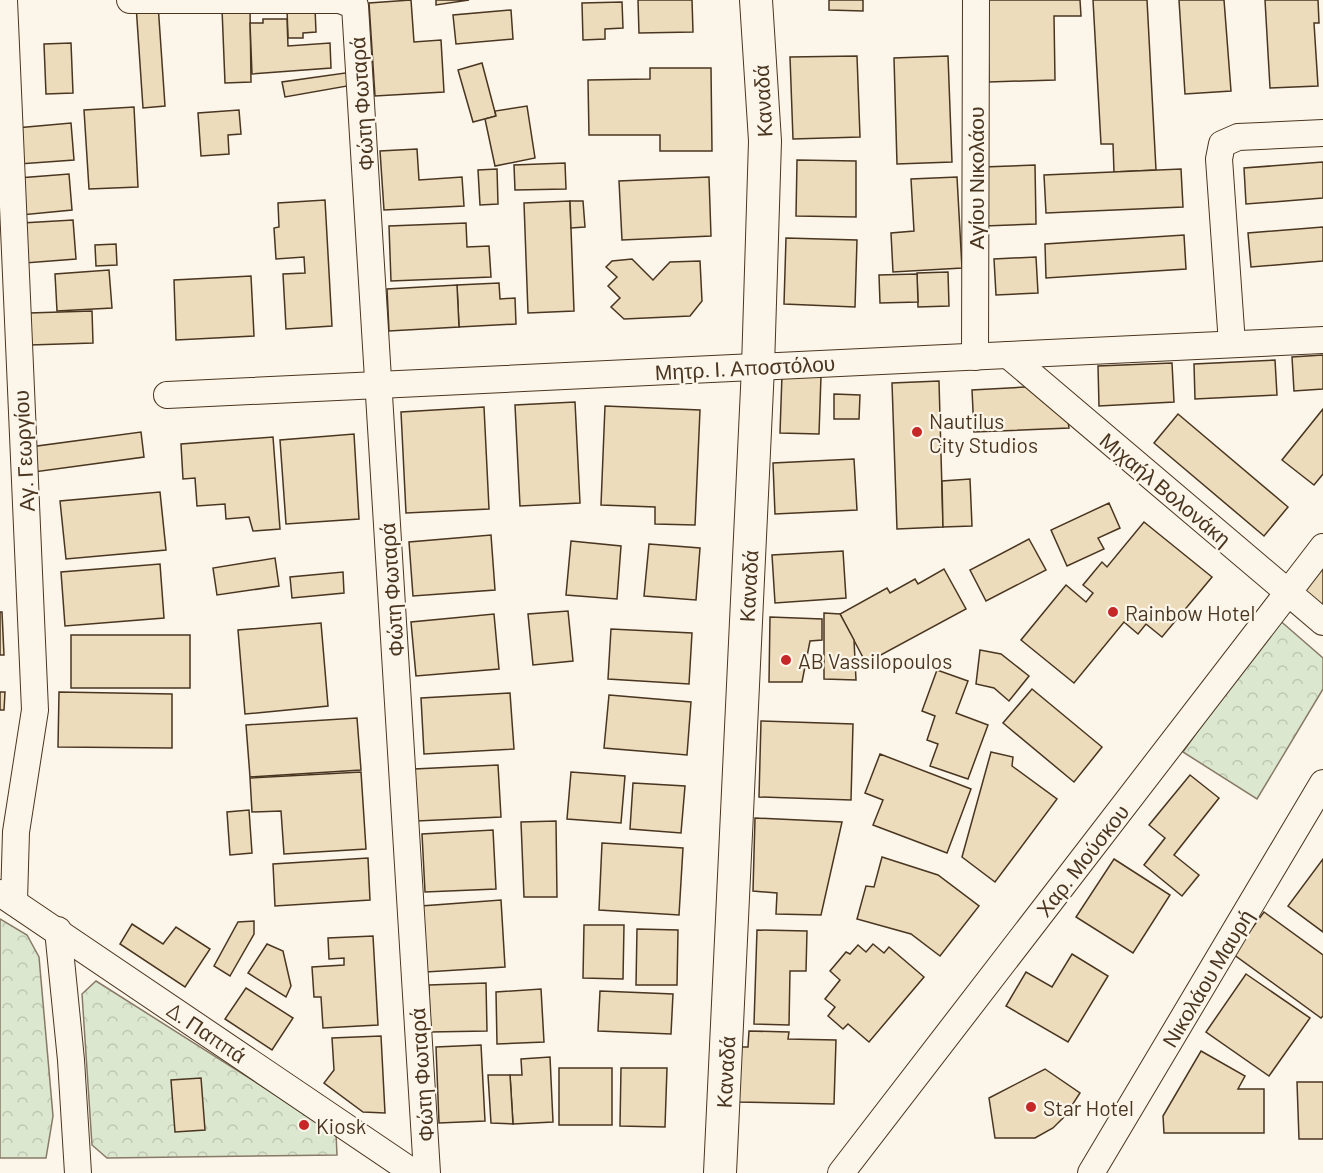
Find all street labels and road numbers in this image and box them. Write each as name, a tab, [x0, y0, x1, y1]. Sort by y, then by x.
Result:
street label: Φώτη Φωταρά	[344, 36, 378, 172]
street label: Καναδά	[748, 64, 776, 138]
street label: Αγίου Νικολάου	[963, 107, 988, 250]
street label: Μητρ. Ι. Αποστόλου	[654, 350, 836, 384]
street label: Αγ. Γεωργίου	[7, 390, 39, 512]
street label: Μιχαήλ Βολονάκη	[1095, 427, 1237, 551]
street label: Φώτη Φωταρά	[374, 522, 408, 658]
street label: Καναδά	[734, 549, 762, 623]
street label: Χαρ. Μούσκου	[1031, 799, 1133, 921]
street label: Νικολάου Μαυρή	[1156, 905, 1258, 1051]
street label: Δ. Παππά	[163, 996, 251, 1068]
street label: Φώτη Φωταρά	[404, 1007, 438, 1143]
street label: Καναδά	[711, 1035, 739, 1109]

